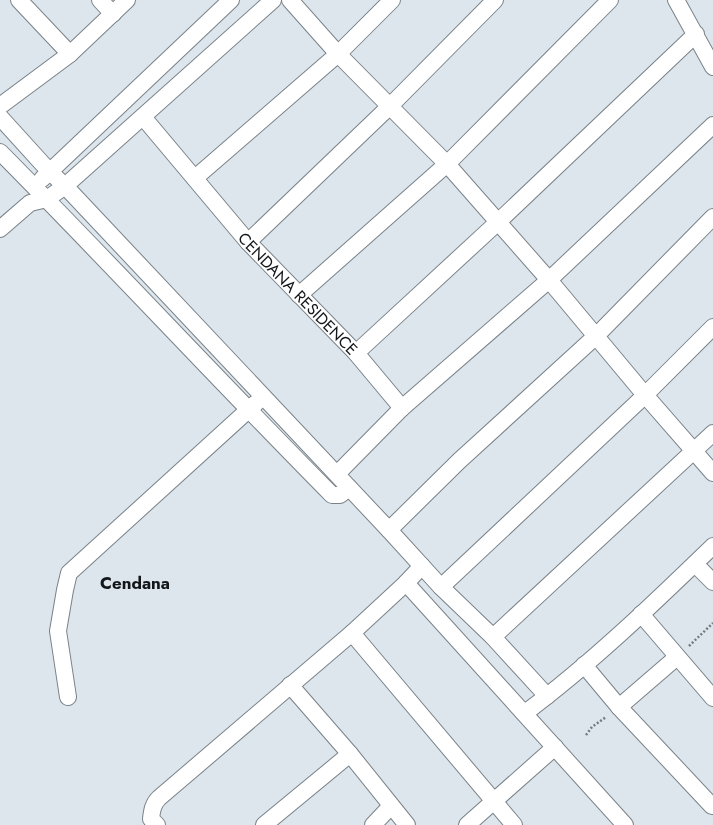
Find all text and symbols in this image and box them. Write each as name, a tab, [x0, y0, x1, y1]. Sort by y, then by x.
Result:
street label: CENDANA RESIDENCE	[233, 227, 363, 360]
district label: Cendana	[100, 571, 170, 595]

